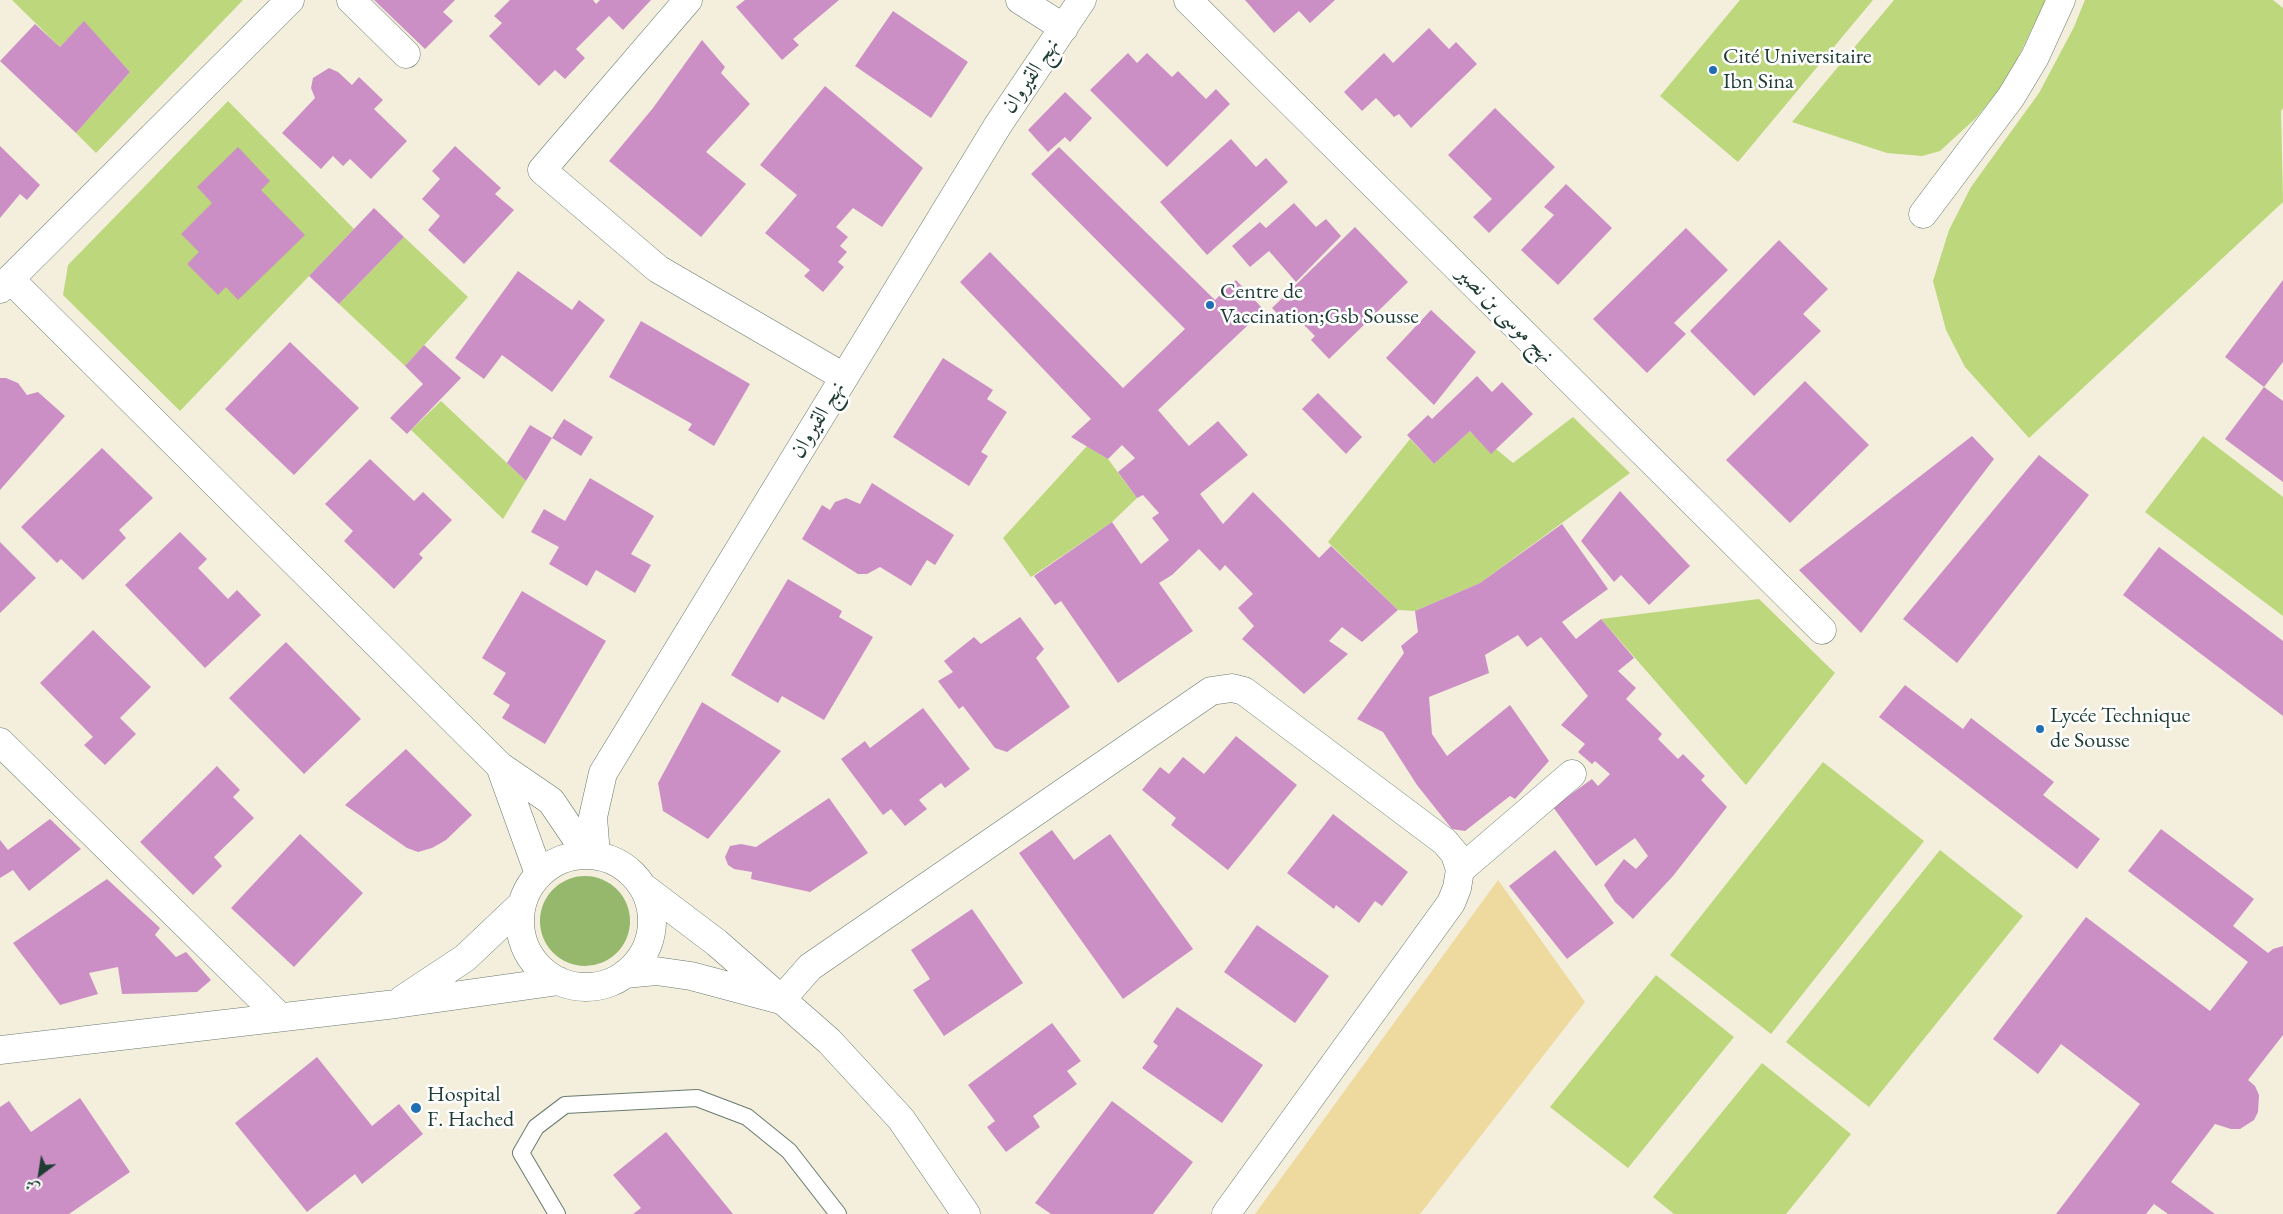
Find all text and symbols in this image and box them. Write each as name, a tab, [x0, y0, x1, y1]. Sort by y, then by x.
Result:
street label: نهج القيروان	[996, 33, 1066, 119]
place label: Cité Universitaire Ibn Sina	[1723, 44, 1872, 96]
marker: Cité Universitaire Ibn Sina	[1707, 64, 1719, 76]
street label: نهج موسى بن نصير	[1451, 261, 1559, 369]
place label: Centre de Vaccination;Gsb Sousse	[1220, 279, 1419, 330]
marker: Centre de Vaccination;Gsb Sousse	[1204, 299, 1216, 311]
street label: نهج القيروان	[785, 377, 851, 463]
place label: Lycée Technique de Sousse	[2050, 703, 2190, 754]
marker: Lycée Technique de Sousse	[2034, 723, 2046, 735]
place label: Hospital F. Hached	[427, 1082, 514, 1134]
marker: Hospital F. Hached	[409, 1101, 423, 1115]
north arrow	[15, 1149, 65, 1199]
text: ش	[22, 1176, 43, 1198]

